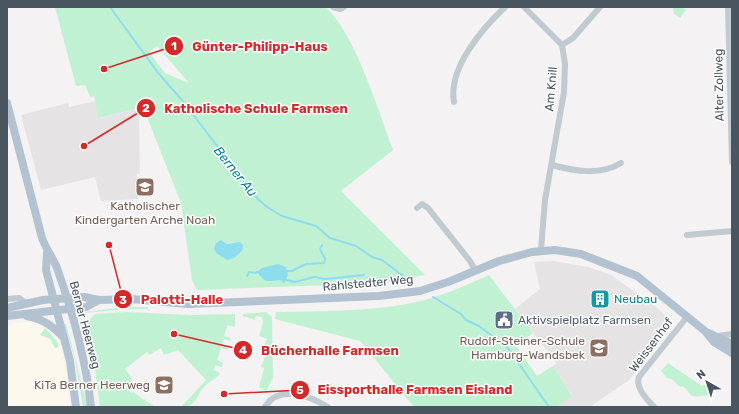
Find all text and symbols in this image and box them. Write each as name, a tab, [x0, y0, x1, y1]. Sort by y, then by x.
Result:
callout: Günter-Philipp-Haus	[164, 34, 336, 59]
text: 1	[171, 39, 177, 53]
text: Günter-Philipp-Haus	[192, 39, 328, 54]
street label: Alter Zollweg	[711, 49, 727, 121]
street label: Am Knill	[542, 66, 560, 112]
callout: Katholische Schule Farmsen	[136, 96, 356, 121]
text: 2	[142, 101, 150, 115]
text: Katholische Schule Farmsen	[164, 101, 348, 116]
water label: Berner Au	[211, 143, 260, 200]
school or university icon: Katholischer Kindergarten Arche Noah	[134, 176, 156, 198]
place label: Katholischer Kindergarten Arche Noah	[75, 199, 215, 227]
street label: Rahlstedter Weg	[322, 272, 414, 294]
street label: Berner Heerweg	[67, 280, 103, 370]
callout: Palotti-Halle	[113, 287, 232, 312]
building icon: Neubau	[589, 288, 611, 310]
text: Palotti-Halle	[141, 292, 224, 307]
place label: Neubau	[614, 292, 657, 306]
text: 3	[119, 293, 127, 307]
public building icon: Aktivspielplatz Farmsen	[493, 309, 515, 331]
place label: Aktivspielplatz Farmsen	[518, 313, 651, 327]
street label: Weissenhof	[626, 315, 676, 375]
place label: Rudolf-Steiner-Schule Hamburg-Wandsbek	[459, 334, 586, 362]
school or university icon: Rudolf-Steiner-Schule Hamburg-Wandsbek	[588, 337, 610, 359]
callout: Bücherhalle Farmsen	[233, 338, 407, 363]
text: 4	[239, 343, 247, 357]
text: Bücherhalle Farmsen	[261, 343, 399, 358]
north arrow	[687, 362, 727, 402]
text: N	[694, 367, 708, 382]
school or university icon: KiTa Berner Heerweg	[153, 374, 175, 396]
callout: Eissporthalle Farmsen Eisland	[290, 377, 521, 402]
place label: KiTa Berner Heerweg	[34, 378, 150, 392]
text: Eissporthalle Farmsen Eisland	[317, 382, 513, 397]
text: 5	[296, 383, 304, 397]

